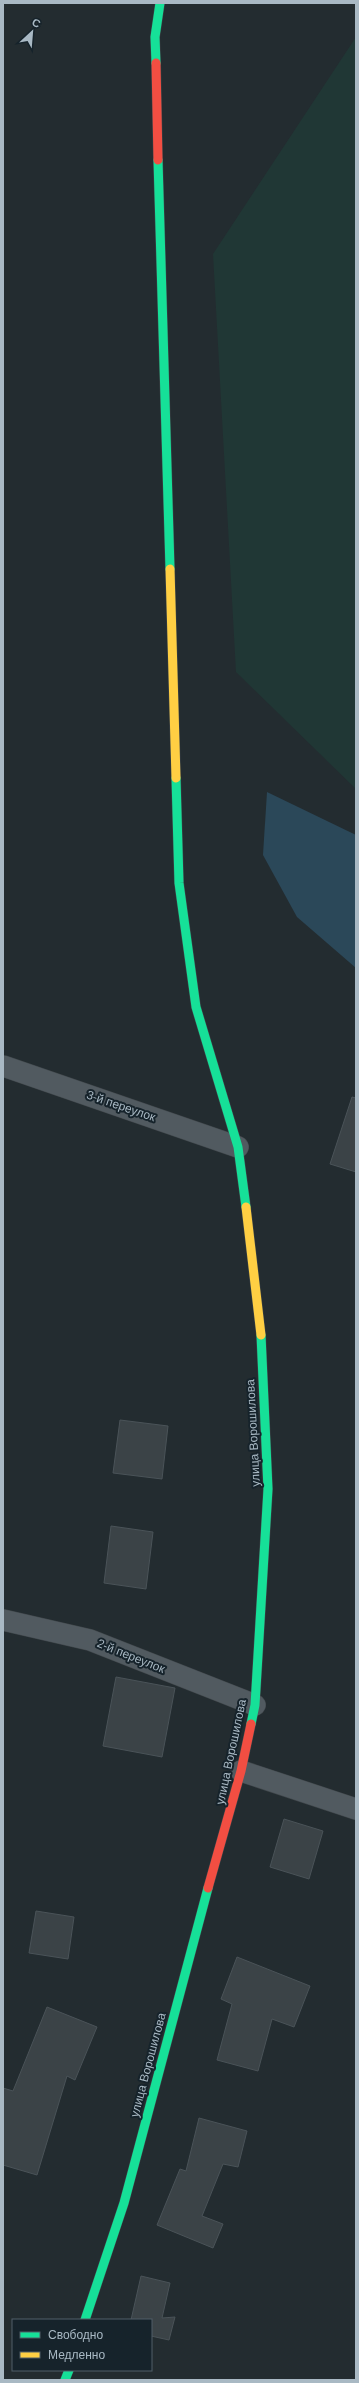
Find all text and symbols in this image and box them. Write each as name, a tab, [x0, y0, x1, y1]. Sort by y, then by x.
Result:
north arrow	[12, 12, 52, 52]
text: С	[30, 16, 43, 30]
street label: 3-й переулок	[85, 1088, 158, 1125]
street label: улица Ворошилова	[243, 1379, 263, 1487]
street label: 2-й переулок	[95, 1636, 168, 1676]
street label: улица Ворошилова	[213, 1698, 249, 1806]
street label: улица Ворошилова	[127, 2011, 169, 2119]
legend	[12, 2319, 152, 2371]
text: Свободно	[48, 2328, 103, 2342]
text: Медленно	[48, 2348, 105, 2362]

